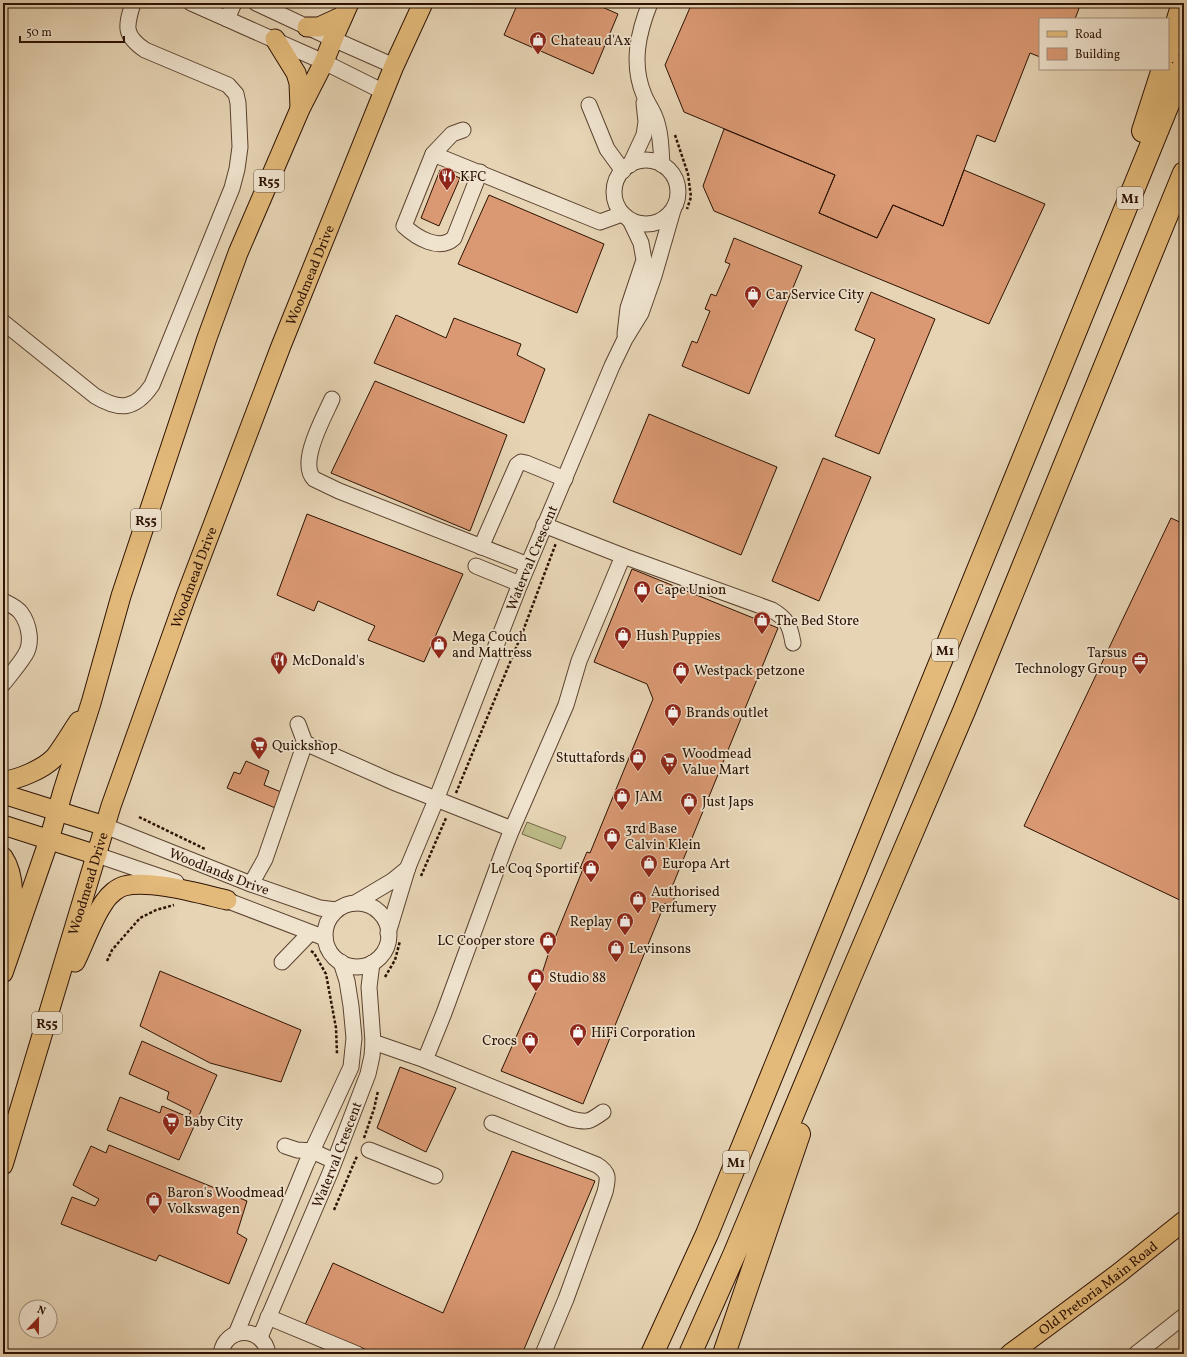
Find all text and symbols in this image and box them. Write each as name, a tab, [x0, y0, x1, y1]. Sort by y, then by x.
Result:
scale bar	[20, 18, 124, 44]
legend	[1039, 18, 1169, 70]
text: 50 m	[26, 25, 52, 41]
text: Road	[1075, 27, 1102, 43]
shop icon: Chateau d'Ax	[528, 30, 548, 55]
place label: Chateau d'Ax	[551, 32, 631, 51]
text: Building	[1075, 47, 1120, 63]
restaurant icon: KFC	[437, 166, 457, 191]
place label: KFC	[460, 168, 487, 187]
road number: R55	[254, 170, 284, 192]
road number: M1	[1117, 187, 1143, 209]
street label: Woodmead Drive	[282, 222, 340, 328]
shop icon: Car Service City	[743, 284, 763, 309]
place label: Car Service City	[766, 286, 865, 305]
street label: Waterval Crescent	[503, 503, 563, 614]
road number: R55	[131, 509, 161, 531]
street label: Woodmead Drive	[167, 524, 223, 631]
shop icon: Cape Union	[632, 579, 652, 604]
place label: Cape Union	[655, 581, 726, 600]
shop icon: The Bed Store	[752, 610, 772, 635]
place label: The Bed Store	[775, 612, 860, 631]
shop icon: Hush Puppies	[613, 625, 633, 650]
place label: Hush Puppies	[636, 627, 721, 646]
place label: Mega Couch and Mattress	[452, 628, 532, 663]
shop icon: Mega Couch and Mattress	[429, 634, 449, 659]
road number: M1	[932, 639, 958, 661]
place label: Tarsus Technology Group	[1015, 644, 1127, 679]
restaurant icon: McDonald's	[269, 650, 289, 675]
office icon: Tarsus Technology Group	[1130, 650, 1150, 675]
place label: McDonald's	[292, 652, 365, 671]
shop icon: Westpack petzone	[671, 660, 691, 685]
place label: Westpack petzone	[694, 662, 805, 681]
shop icon: Brands outlet	[663, 702, 683, 727]
place label: Brands outlet	[686, 704, 769, 723]
supermarket icon: Quickshop	[249, 735, 269, 760]
place label: Quickshop	[272, 737, 338, 756]
place label: Woodmead Value Mart	[682, 745, 752, 780]
shop icon: Stuttafords	[628, 747, 648, 772]
place label: Stuttafords	[556, 749, 625, 768]
supermarket icon: Woodmead Value Mart	[659, 751, 679, 776]
shop icon: JAM	[612, 786, 632, 811]
place label: JAM	[635, 788, 663, 807]
shop icon: Just Japs	[679, 791, 699, 816]
place label: Just Japs	[702, 793, 754, 812]
place label: 3rd Base Calvin Klein	[625, 820, 701, 855]
shop icon: 3rd Base Calvin Klein	[602, 826, 622, 851]
street label: Woodmead Drive	[65, 830, 114, 938]
street label: Woodlands Drive	[166, 844, 272, 901]
shop icon: Europa Art	[639, 853, 659, 878]
place label: Europa Art	[662, 855, 730, 874]
shop icon: Le Coq Sportif	[581, 858, 601, 883]
place label: Le Coq Sportif	[491, 860, 579, 879]
place label: Authorised Perfumery	[651, 883, 720, 918]
shop icon: Authorised Perfumery	[628, 889, 648, 914]
shop icon: Replay	[615, 911, 635, 936]
place label: Replay	[570, 913, 612, 932]
shop icon: LC Cooper store	[538, 930, 558, 955]
place label: LC Cooper store	[437, 932, 535, 951]
shop icon: Levinsons	[606, 938, 626, 963]
place label: Levinsons	[629, 940, 691, 959]
shop icon: Studio 88	[526, 967, 546, 992]
place label: Studio 88	[549, 969, 606, 988]
road number: R55	[32, 1012, 62, 1034]
shop icon: HiFi Corporation	[568, 1022, 588, 1047]
place label: HiFi Corporation	[591, 1024, 696, 1043]
shop icon: Crocs	[520, 1030, 540, 1055]
place label: Crocs	[482, 1032, 517, 1051]
street label: Waterval Crescent	[308, 1099, 367, 1211]
supermarket icon: Baby City	[161, 1111, 181, 1136]
place label: Baby City	[184, 1113, 243, 1132]
road number: M1	[723, 1151, 749, 1173]
place label: Baron's Woodmead Volkswagen	[167, 1184, 285, 1219]
shop icon: Baron's Woodmead Volkswagen	[144, 1190, 164, 1215]
street label: Old Pretoria Main Road	[1035, 1238, 1162, 1340]
north arrow	[18, 1299, 58, 1339]
text: N	[35, 1303, 48, 1320]

